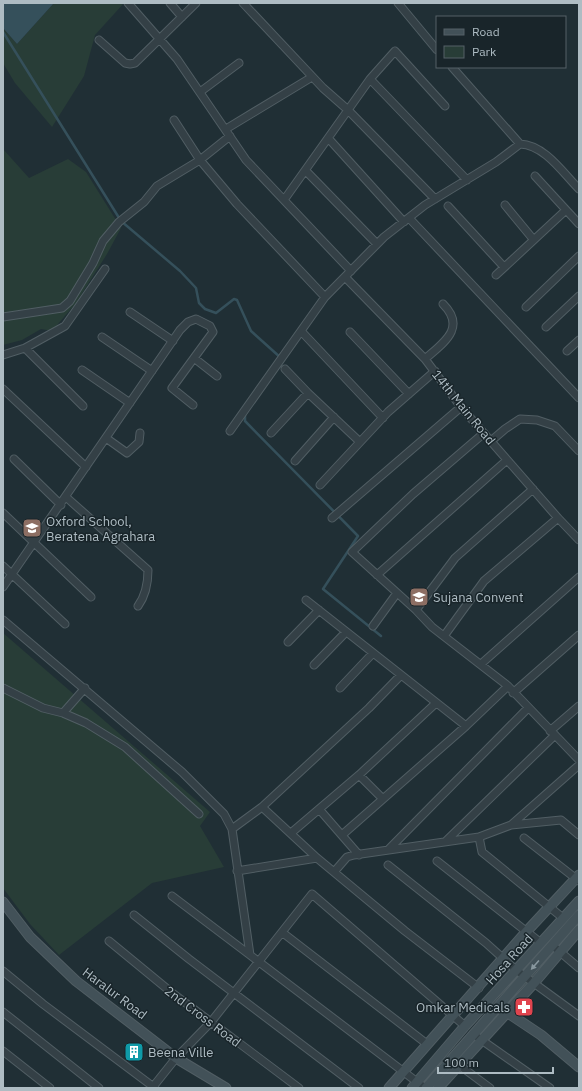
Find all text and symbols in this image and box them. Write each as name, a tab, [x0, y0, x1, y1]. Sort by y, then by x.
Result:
legend	[436, 16, 566, 68]
text: Road	[472, 24, 500, 39]
text: Park	[472, 44, 497, 59]
street label: 14th Main Road	[428, 366, 499, 448]
place label: Oxford School, Beratena Agrahara	[46, 513, 155, 545]
school or university icon: Oxford School, Beratena Agrahara	[21, 517, 43, 539]
school or university icon: Sujana Convent	[408, 586, 430, 608]
place label: Sujana Convent	[433, 589, 524, 606]
street label: Hosa Road	[482, 930, 537, 988]
one-way arrow	[530, 960, 539, 970]
street label: Haralur Road	[79, 964, 150, 1023]
street label: 2nd Cross Road	[161, 982, 244, 1051]
pharmacy icon: Omkar Medicals	[513, 996, 535, 1018]
place label: Omkar Medicals	[416, 999, 510, 1016]
building icon: Beena Ville	[123, 1041, 145, 1063]
place label: Beena Ville	[148, 1044, 213, 1061]
scale bar	[438, 1049, 553, 1075]
text: 100 m	[444, 1055, 479, 1070]

